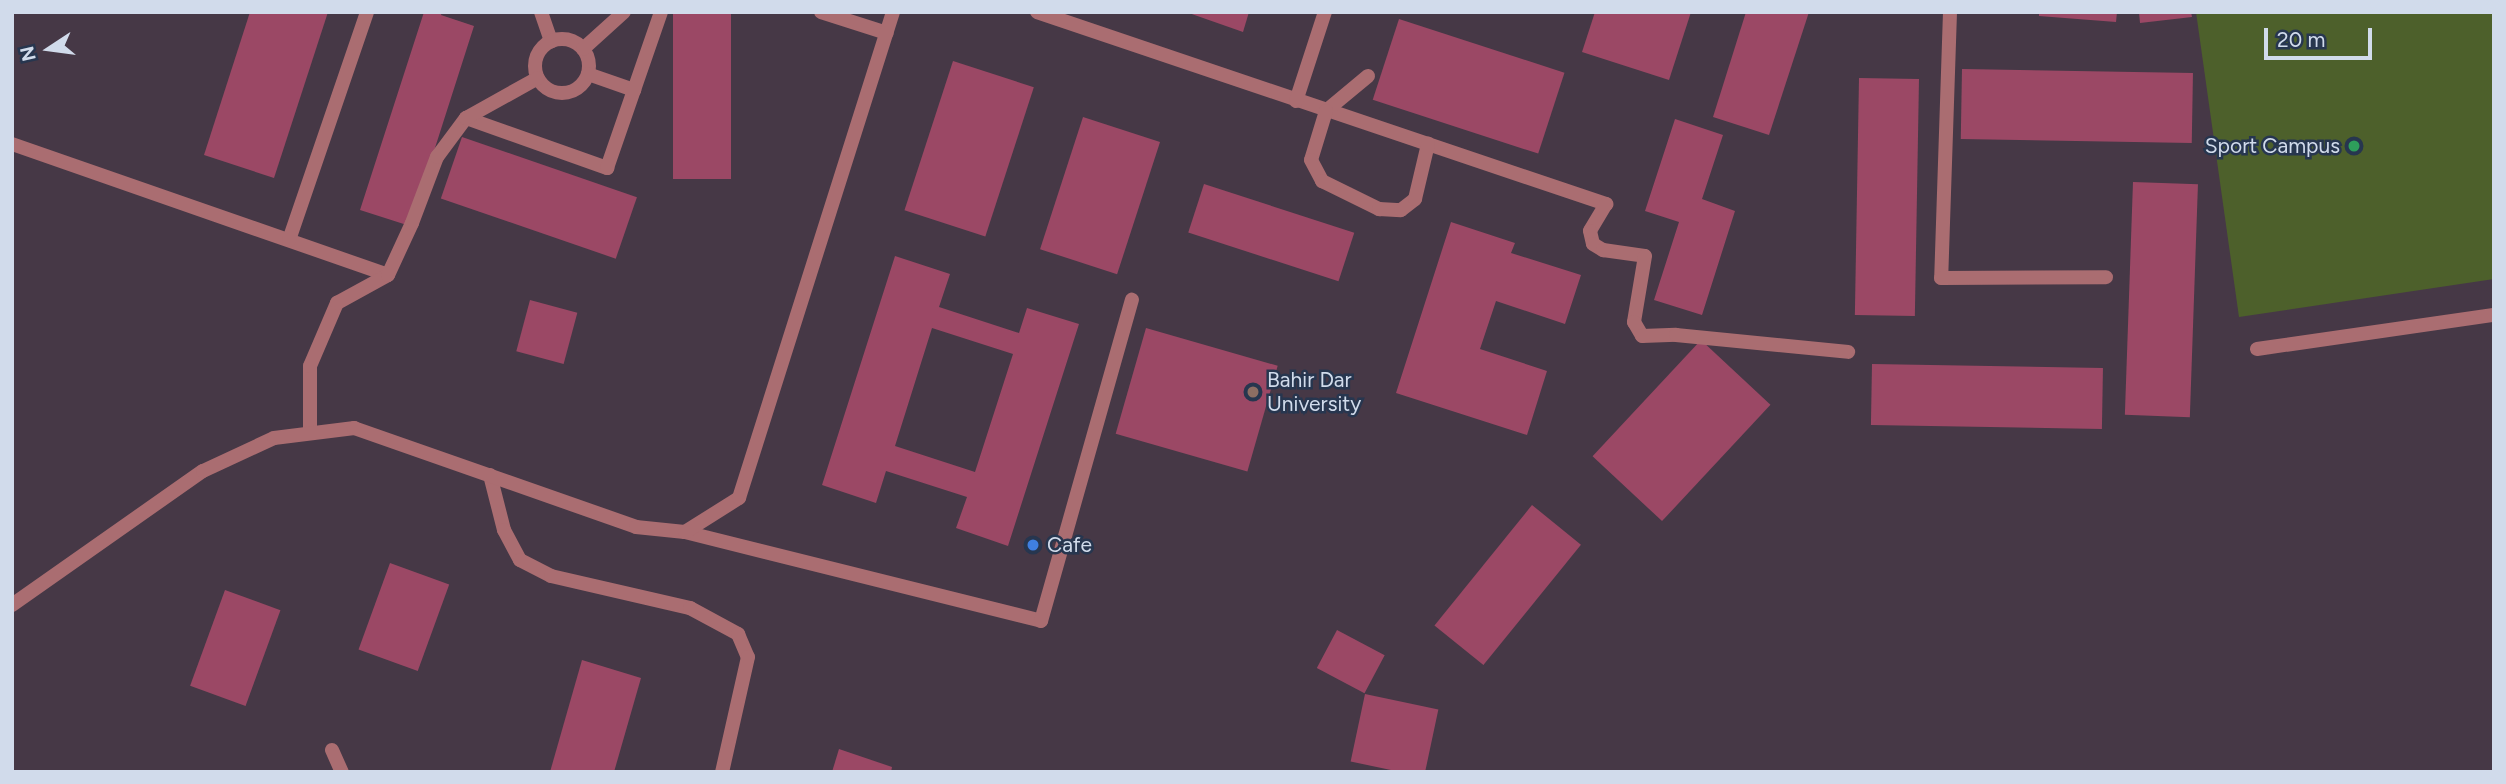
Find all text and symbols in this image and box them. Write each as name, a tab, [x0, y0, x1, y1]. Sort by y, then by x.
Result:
north arrow	[14, 14, 84, 84]
scale bar	[2268, 14, 2376, 58]
text: 20 m	[2277, 27, 2325, 52]
text: N	[15, 44, 41, 64]
place label: Sport Campus	[2205, 133, 2340, 159]
marker: Sport Campus	[2346, 138, 2362, 154]
place label: Bahir Dar University	[1267, 367, 1361, 417]
marker: Bahir Dar University	[1245, 384, 1261, 400]
place label: Cafe	[1047, 532, 1092, 558]
marker: Cafe	[1025, 537, 1041, 553]

